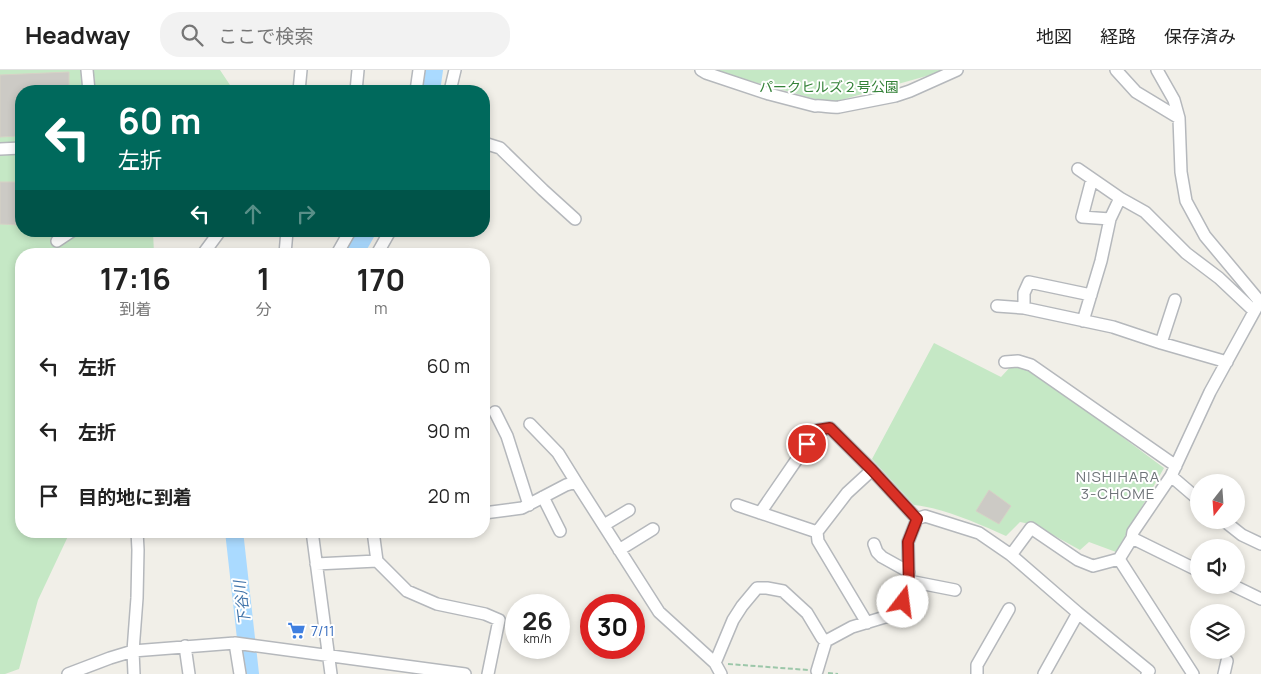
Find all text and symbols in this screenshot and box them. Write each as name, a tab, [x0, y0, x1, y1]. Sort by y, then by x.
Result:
search box	[160, 12, 510, 57]
text: Headway	[25, 18, 130, 51]
icon: search	[178, 21, 206, 49]
text: ここで検索	[218, 23, 313, 49]
text: 地図	[1036, 24, 1072, 48]
text: 経路	[1100, 24, 1136, 48]
text: 保存済み	[1164, 24, 1236, 48]
park label: パークヒルズ２号公園	[759, 77, 899, 96]
text: 60 m	[118, 97, 201, 145]
icon: left	[35, 105, 100, 170]
text: 左折	[118, 145, 162, 175]
icon: left	[186, 200, 214, 228]
icon: ahead	[239, 200, 267, 228]
icon: right	[292, 200, 320, 228]
text: 17:16	[100, 258, 171, 299]
text: 1	[257, 258, 270, 299]
text: 170	[356, 259, 405, 300]
text: m	[374, 297, 388, 319]
text: 到着	[119, 298, 151, 320]
text: 分	[256, 298, 272, 320]
icon: left	[35, 352, 63, 380]
text: 60 m	[427, 353, 470, 379]
text: 左折	[78, 354, 116, 380]
icon: left	[35, 417, 63, 445]
text: 90 m	[427, 418, 470, 444]
text: 左折	[78, 419, 116, 445]
pin	[786, 423, 828, 465]
icon: arrive	[793, 430, 821, 458]
district label: NISHIHARA 3-CHOME	[1076, 466, 1160, 504]
north arrow	[1190, 474, 1245, 529]
map controls	[1190, 474, 1245, 659]
icon: arrive	[35, 482, 63, 510]
text: 20 m	[428, 483, 470, 509]
text: 目的地に到着	[78, 484, 192, 510]
button: sound	[1190, 539, 1245, 594]
position arrow	[876, 575, 928, 627]
water label: 下谷川	[229, 577, 255, 627]
speed limit sign: 30	[580, 594, 645, 659]
text: 26	[522, 603, 553, 638]
button: layers	[1190, 604, 1245, 659]
supermarket icon: 7/11	[287, 620, 307, 640]
place label: 7/11	[311, 621, 334, 640]
text: km/h	[524, 630, 551, 647]

